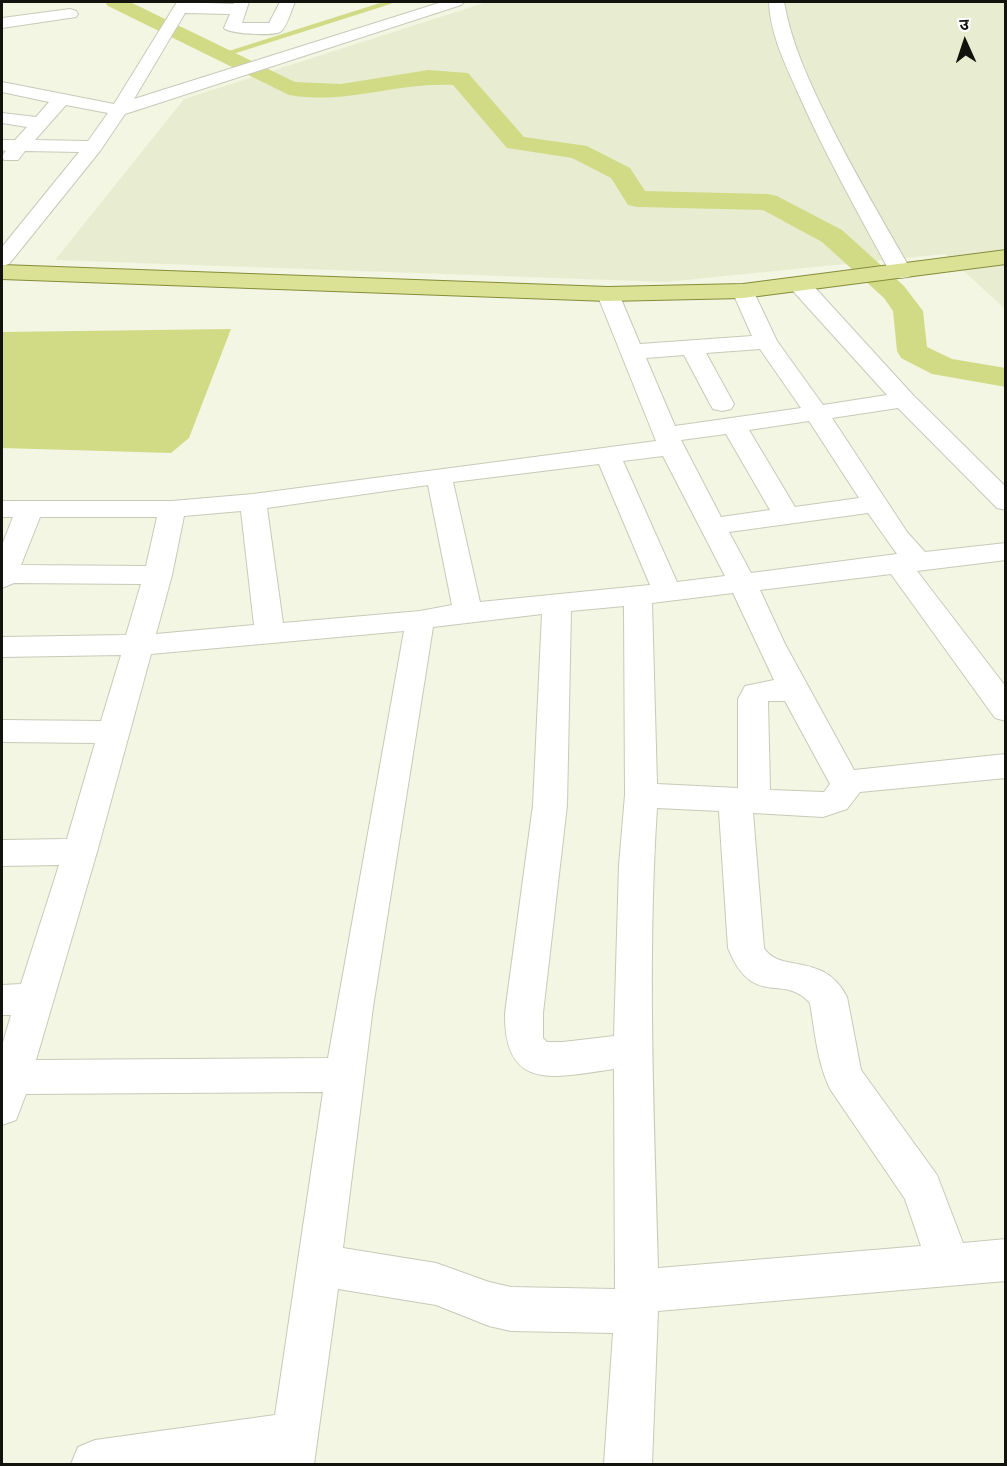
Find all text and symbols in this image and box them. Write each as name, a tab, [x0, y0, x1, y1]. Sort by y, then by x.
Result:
north arrow	[935, 12, 995, 72]
text: उ	[959, 14, 969, 34]

